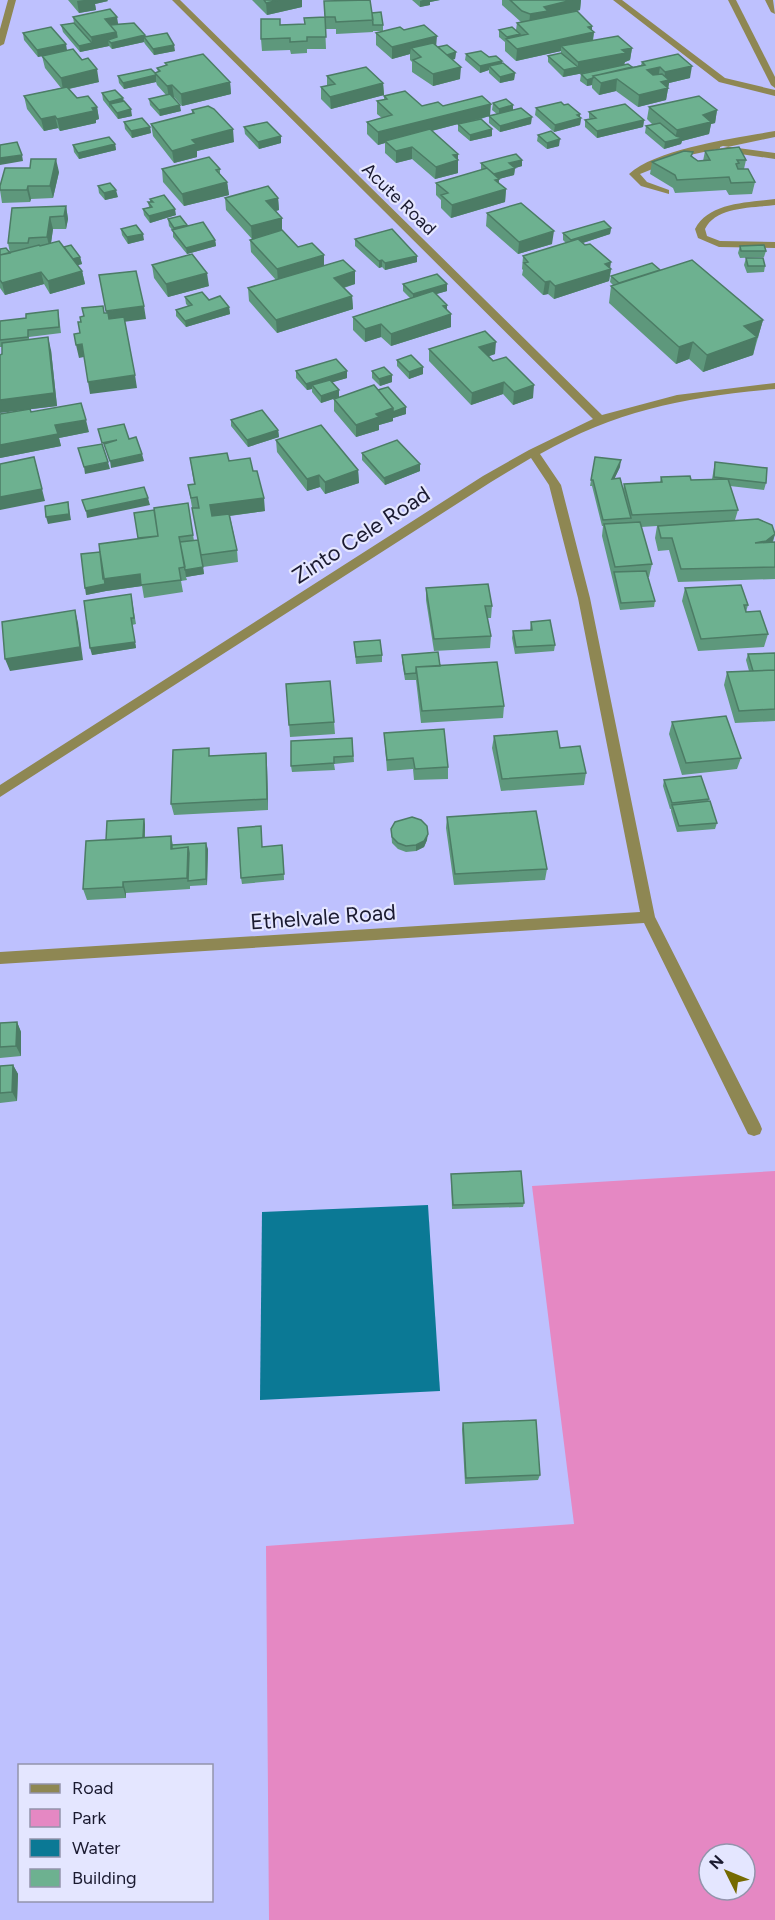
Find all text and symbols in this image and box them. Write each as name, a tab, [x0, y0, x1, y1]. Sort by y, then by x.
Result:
street label: Acute Road	[357, 158, 441, 240]
street label: Zinto Cele Road	[287, 480, 435, 590]
street label: Ethelvale Road	[249, 898, 397, 936]
legend	[18, 1764, 213, 1902]
text: Road	[72, 1777, 113, 1799]
text: Park	[72, 1807, 107, 1829]
text: Water	[72, 1837, 120, 1859]
north arrow	[697, 1842, 757, 1902]
text: N	[705, 1851, 728, 1873]
text: Building	[72, 1867, 137, 1889]

